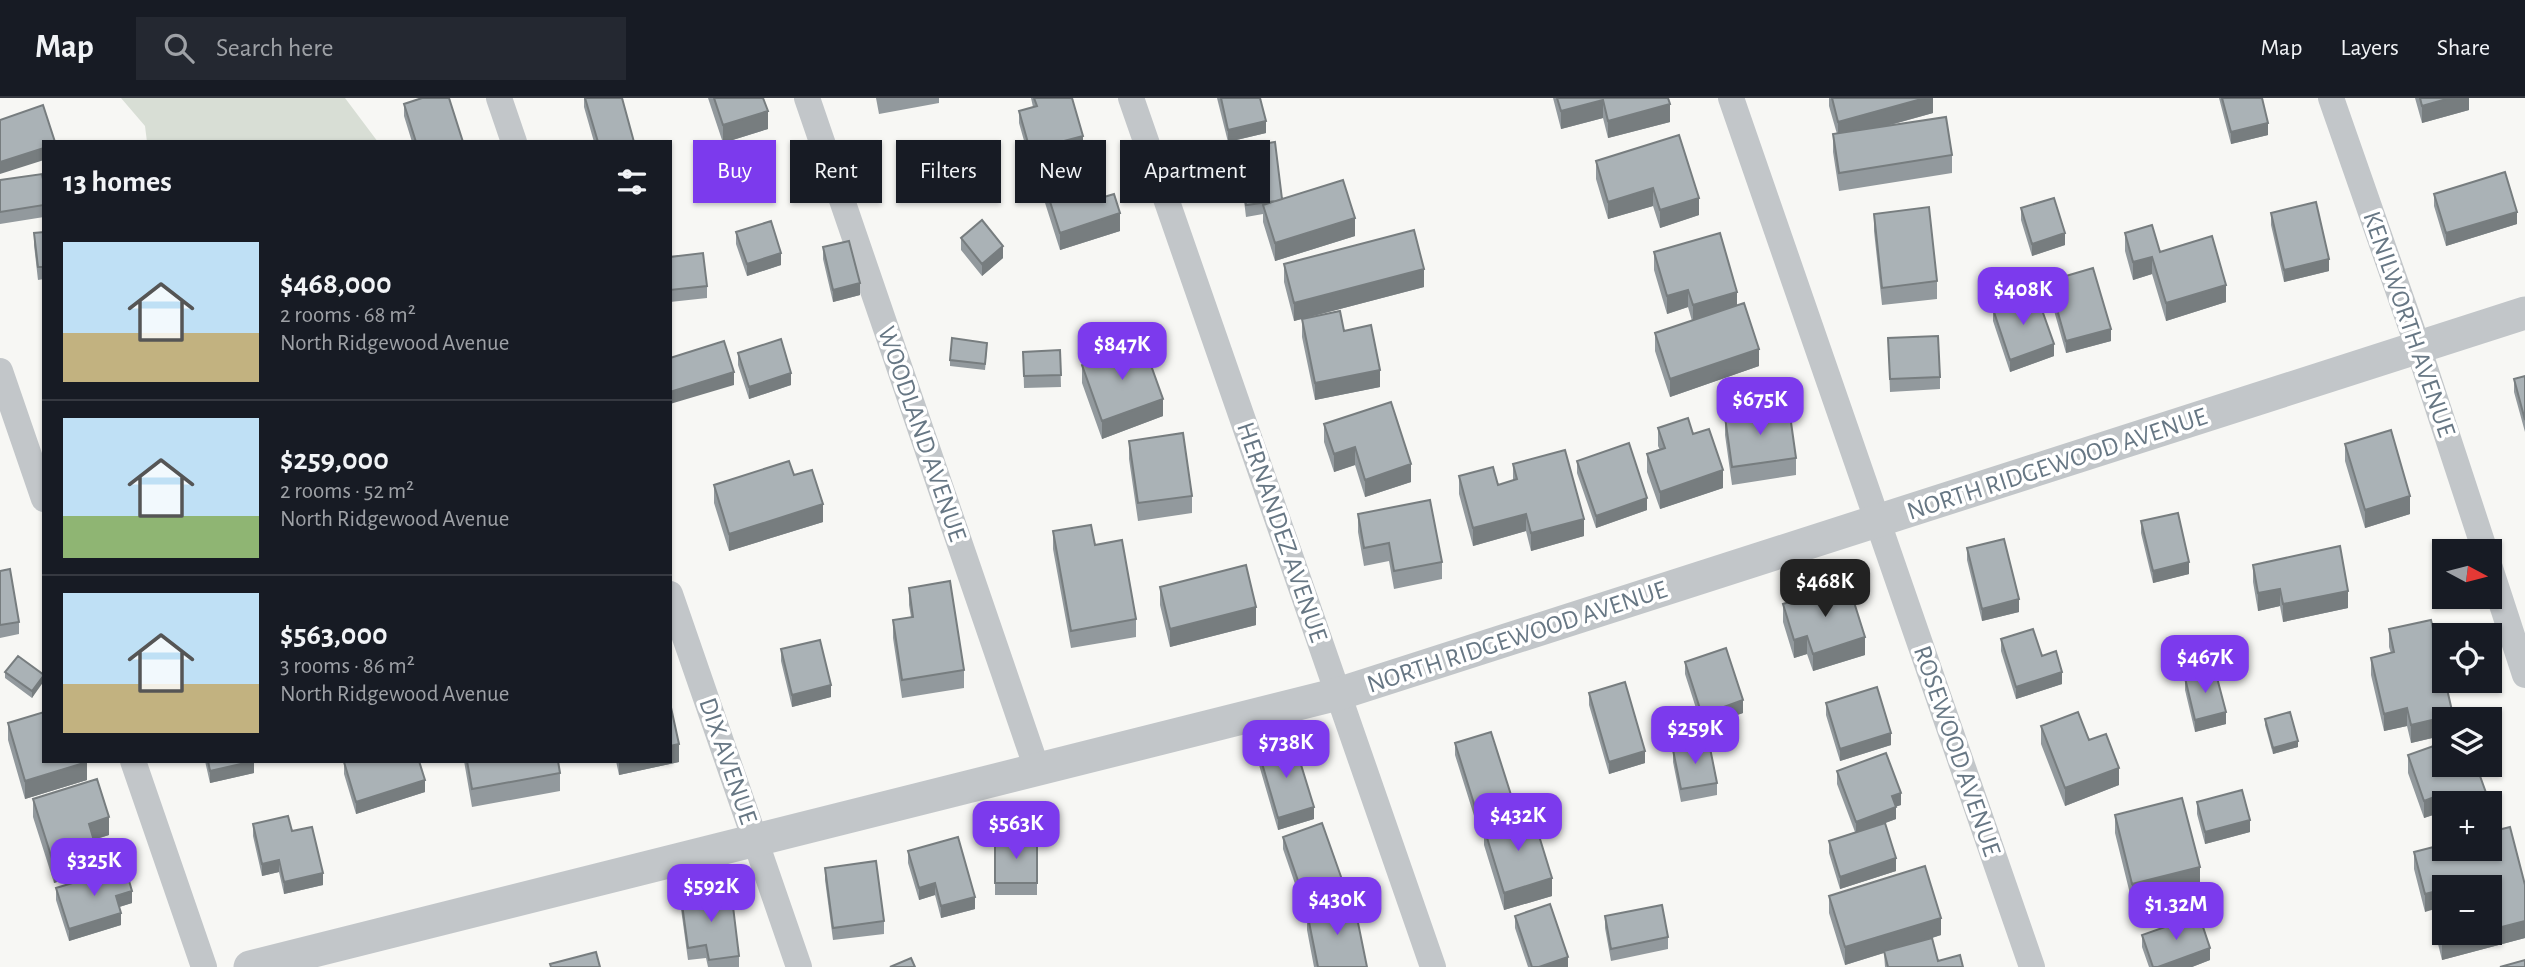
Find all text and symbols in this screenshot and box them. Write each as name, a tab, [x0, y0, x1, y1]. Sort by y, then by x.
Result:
search box	[136, 17, 626, 80]
icon: search	[160, 29, 198, 67]
text: Map	[35, 31, 94, 64]
text: Search here	[216, 35, 334, 61]
text: Map	[2260, 36, 2302, 60]
text: Layers	[2340, 36, 2399, 60]
text: Share	[2437, 36, 2490, 60]
chip: Buy	[693, 140, 776, 203]
chip: Rent	[790, 140, 882, 203]
chip: Filters	[896, 140, 1001, 203]
chip: New	[1015, 140, 1106, 203]
chip: Apartment	[1120, 140, 1270, 203]
icon: filters	[613, 163, 651, 201]
text: 13 homes	[63, 167, 172, 197]
street label: KENILWORTH AVENUE	[2358, 208, 2460, 440]
pin: $408K	[1974, 268, 2072, 327]
text: $468,000	[280, 269, 392, 299]
icon: home	[119, 270, 203, 354]
text: $408K	[1994, 278, 2052, 301]
text: 2 rooms · 68 m²	[280, 304, 416, 327]
pin: $847K	[1073, 322, 1171, 382]
street label: WOODLAND AVENUE	[873, 323, 971, 545]
text: North Ridgewood Avenue	[280, 332, 509, 355]
text: $847K	[1094, 333, 1150, 356]
pin: $675K	[1711, 378, 1809, 437]
text: $675K	[1733, 388, 1787, 411]
street label: NORTH RIDGEWOOD AVENUE	[1904, 403, 2210, 525]
street label: HERNANDEZ AVENUE	[1232, 419, 1332, 645]
text: $259,000	[280, 445, 389, 475]
icon: home	[119, 446, 203, 530]
text: 2 rooms · 52 m²	[280, 480, 414, 503]
text: North Ridgewood Avenue	[280, 508, 509, 531]
north arrow	[2432, 539, 2502, 609]
map controls	[2432, 539, 2502, 945]
pin: $468K	[1776, 560, 1874, 619]
text: $468K	[1796, 570, 1854, 593]
street label: NORTH RIDGEWOOD AVENUE	[1364, 576, 1670, 698]
text: $563,000	[280, 620, 388, 650]
icon: home	[119, 621, 203, 705]
button: locate	[2432, 623, 2502, 693]
pin: $467K	[2156, 636, 2254, 695]
street label: ROSEWOOD AVENUE	[1909, 642, 2005, 860]
text: $467K	[2177, 646, 2233, 669]
text: 3 rooms · 86 m²	[280, 655, 415, 678]
text: North Ridgewood Avenue	[280, 683, 509, 706]
street label: DIX AVENUE	[694, 694, 762, 828]
pin: $259K	[1646, 706, 1744, 766]
button: layers	[2432, 707, 2502, 777]
text: $259K	[1667, 717, 1723, 740]
pin: $738K	[1237, 720, 1335, 780]
text: $738K	[1259, 731, 1313, 754]
button: +	[2432, 791, 2502, 861]
pin: $432K	[1469, 794, 1567, 853]
pin: $563K	[967, 802, 1065, 861]
text: $432K	[1490, 804, 1546, 827]
text: $563K	[989, 812, 1043, 835]
pin: $325K	[45, 838, 143, 898]
text: $325K	[67, 849, 121, 872]
pin: $592K	[662, 864, 760, 924]
text: $592K	[683, 875, 739, 898]
button: −	[2432, 875, 2502, 945]
pin: $430K	[1288, 878, 1386, 937]
pin: $1.32M	[2119, 882, 2233, 942]
text: $430K	[1308, 888, 1366, 911]
text: $1.32M	[2145, 893, 2207, 916]

